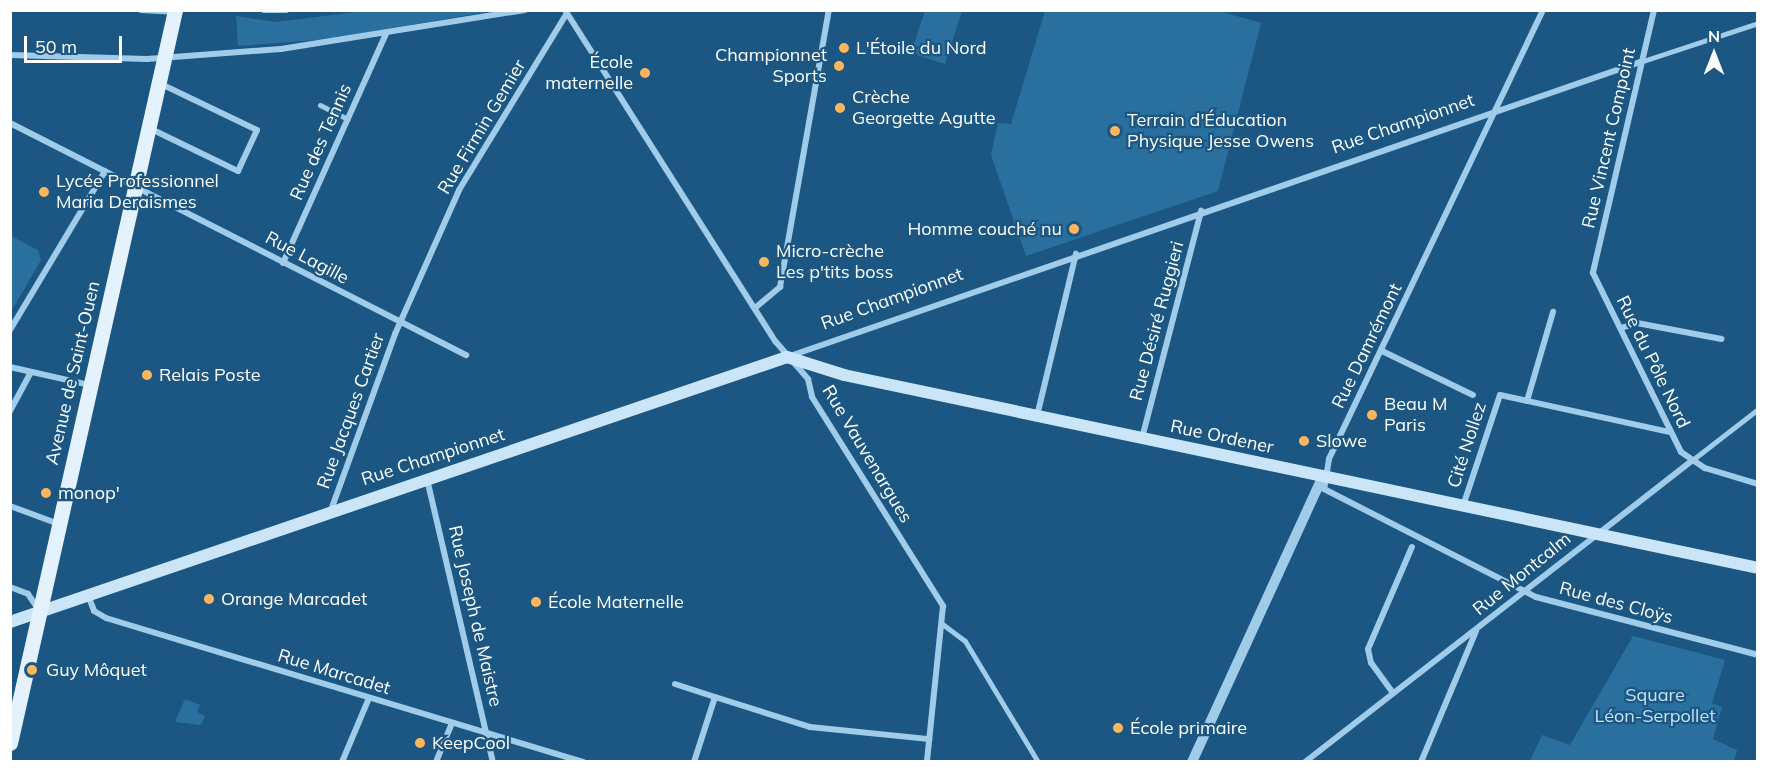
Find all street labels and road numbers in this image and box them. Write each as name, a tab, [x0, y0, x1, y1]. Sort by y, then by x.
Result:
street label: Rue Vincent Compoint	[1578, 46, 1640, 230]
street label: Rue Firmin Gemier	[433, 56, 531, 198]
street label: Rue des Tennis	[286, 80, 356, 204]
street label: Rue Championnet	[1329, 89, 1477, 159]
street label: Rue Lagille	[262, 227, 352, 289]
street label: Rue Désiré Ruggieri	[1125, 239, 1189, 403]
street label: Rue Championnet	[818, 263, 966, 335]
street label: Avenue de Saint-Ouen	[41, 279, 105, 467]
street label: Rue Damrémont	[1327, 280, 1407, 412]
street label: Rue du Pôle Nord	[1612, 292, 1694, 432]
street label: Rue Jacques Cartier	[313, 330, 389, 492]
street label: Rue Vauvenargues	[817, 381, 917, 527]
street label: Cité Nollez	[1443, 399, 1491, 491]
street label: Rue Ordener	[1168, 416, 1276, 458]
street label: Rue Championnet	[359, 424, 507, 490]
street label: Rue Joseph de Maistre	[444, 523, 506, 709]
street label: Rue Montcalm	[1469, 528, 1575, 620]
street label: Rue des Cloÿs	[1557, 577, 1675, 629]
street label: Rue Marcadet	[275, 645, 393, 699]

